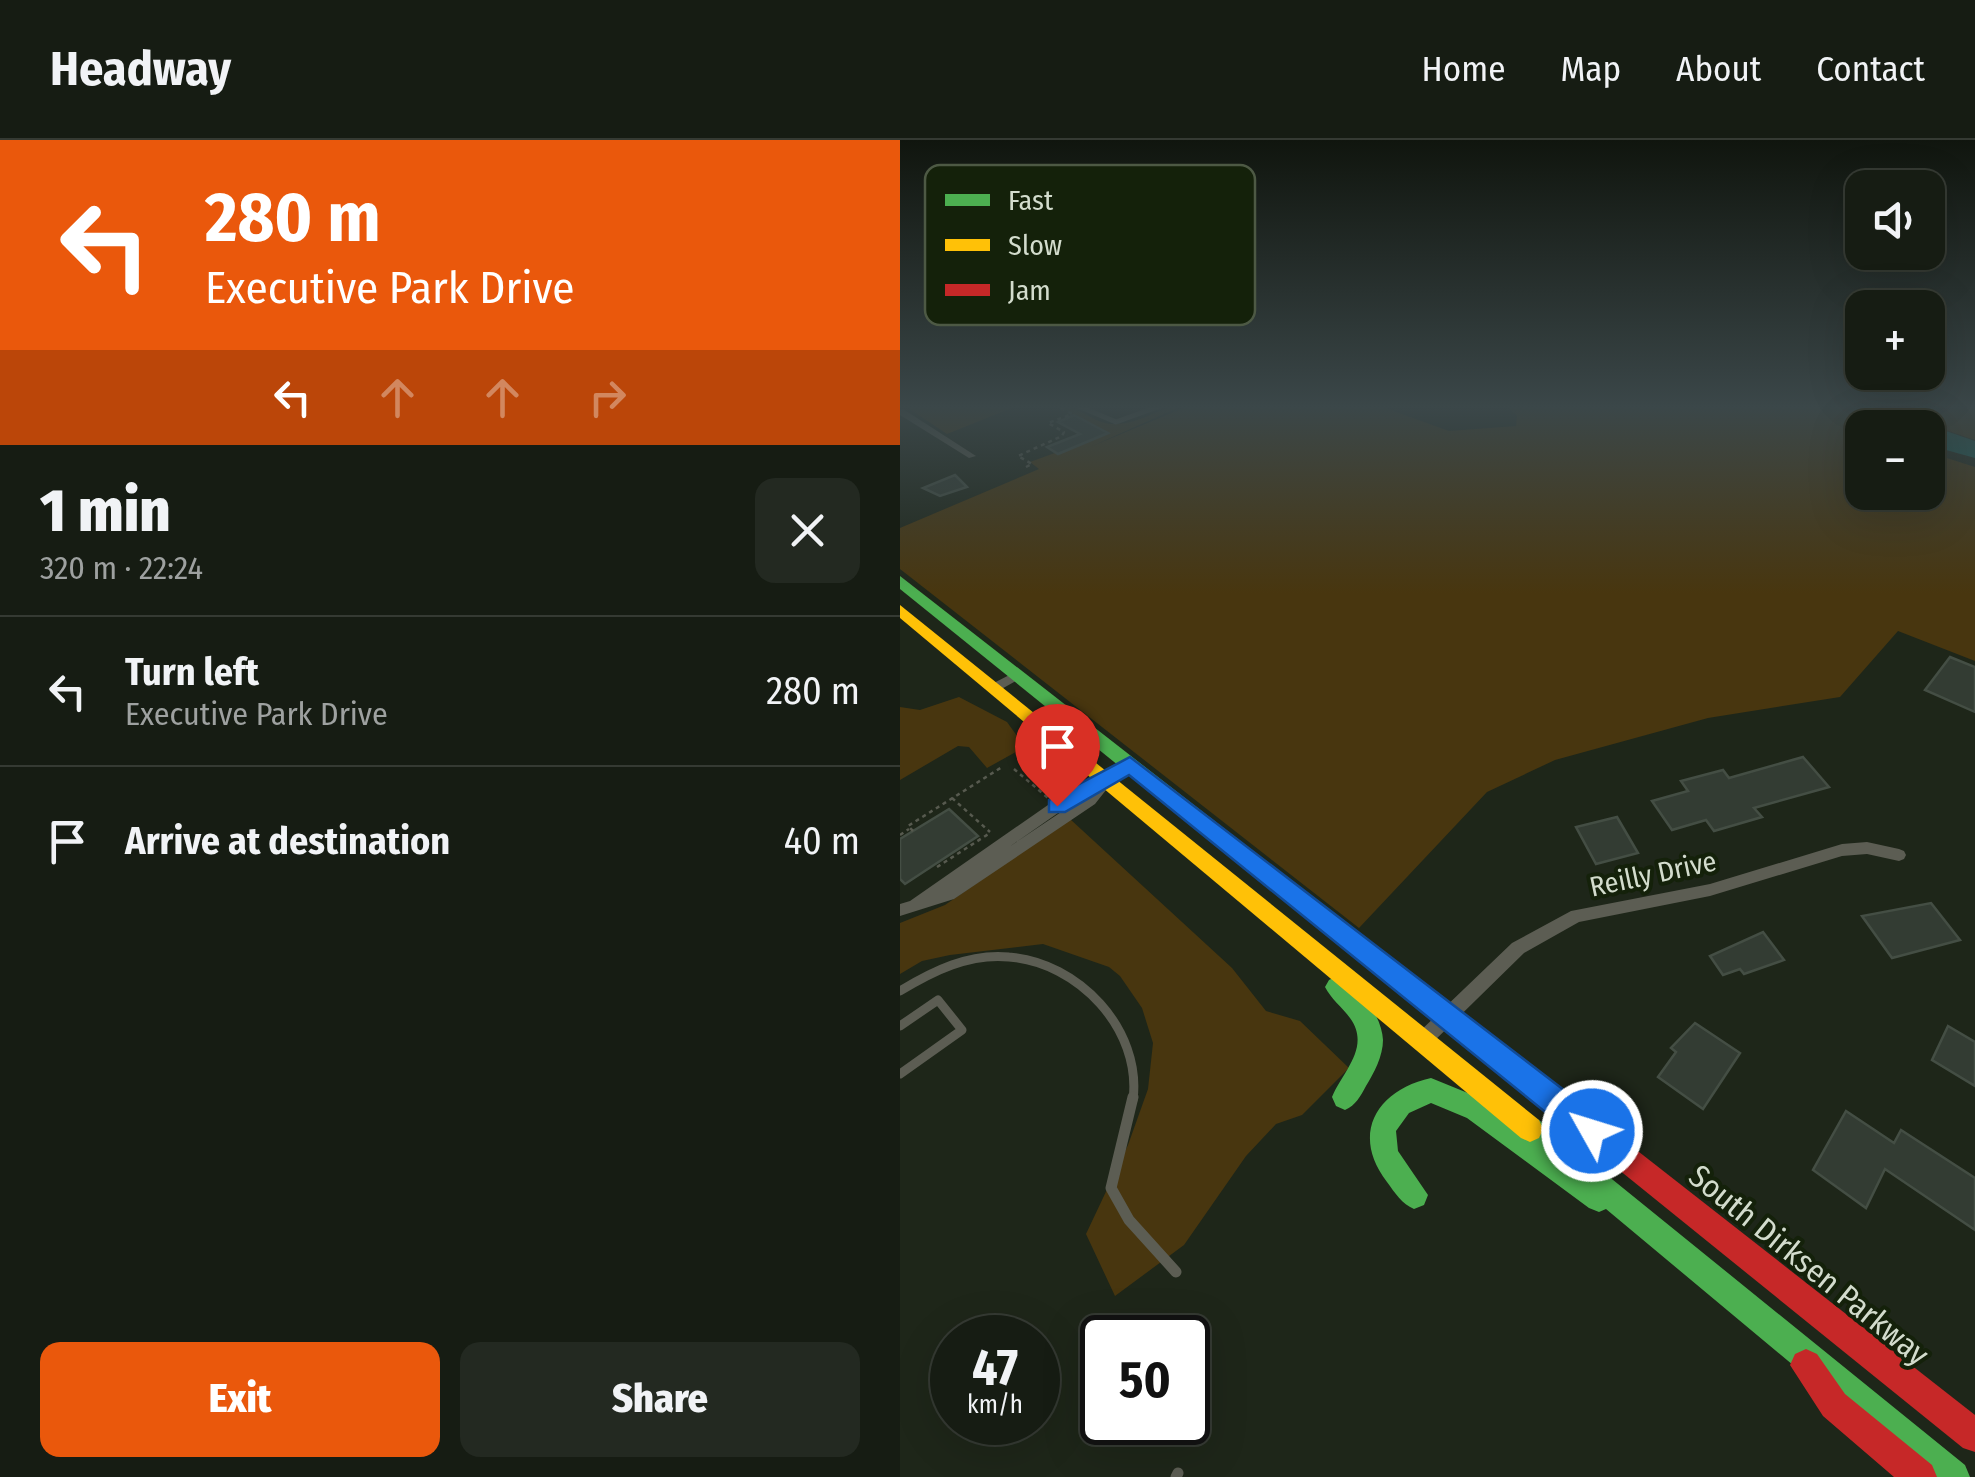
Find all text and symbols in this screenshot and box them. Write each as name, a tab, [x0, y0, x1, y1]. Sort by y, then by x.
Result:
text: Headway	[50, 40, 231, 98]
text: Home	[1422, 48, 1505, 90]
text: Map	[1560, 48, 1621, 90]
text: About	[1676, 48, 1761, 90]
text: Contact	[1816, 48, 1925, 90]
legend	[925, 165, 1255, 325]
map controls	[1845, 170, 1945, 510]
button: sound	[1845, 170, 1945, 270]
text: 280 m	[205, 176, 381, 260]
icon: left	[40, 180, 170, 310]
text: Fast	[1008, 184, 1054, 217]
text: Slow	[1008, 229, 1062, 262]
text: Executive Park Drive	[205, 261, 575, 315]
text: Jam	[1008, 274, 1051, 307]
button: +	[1845, 290, 1945, 390]
icon: left	[265, 370, 320, 425]
icon: ahead	[370, 370, 425, 425]
icon: ahead	[475, 370, 530, 425]
icon: right	[580, 370, 635, 425]
button: −	[1845, 410, 1945, 510]
text: 1 min	[40, 475, 171, 547]
button: close	[755, 478, 860, 583]
text: 320 m · 22:24	[40, 549, 203, 587]
text: Turn left	[125, 649, 259, 695]
icon: left	[40, 664, 95, 719]
text: 280 m	[766, 668, 860, 714]
text: Executive Park Drive	[125, 695, 388, 733]
pin	[1015, 704, 1100, 807]
icon: arrive	[1030, 719, 1085, 774]
icon: arrive	[40, 814, 95, 869]
text: Arrive at destination	[125, 818, 450, 864]
text: 40 m	[784, 818, 860, 864]
street label: Reilly Drive	[1587, 844, 1719, 904]
position arrow	[1540, 1079, 1644, 1183]
street label: South Dirksen Parkway	[1681, 1157, 1937, 1374]
speed limit sign: 50	[1080, 1315, 1210, 1445]
text: 47	[972, 1338, 1018, 1398]
button: Exit	[40, 1342, 440, 1457]
button: Share	[460, 1342, 860, 1457]
text: km/h	[967, 1390, 1023, 1420]

